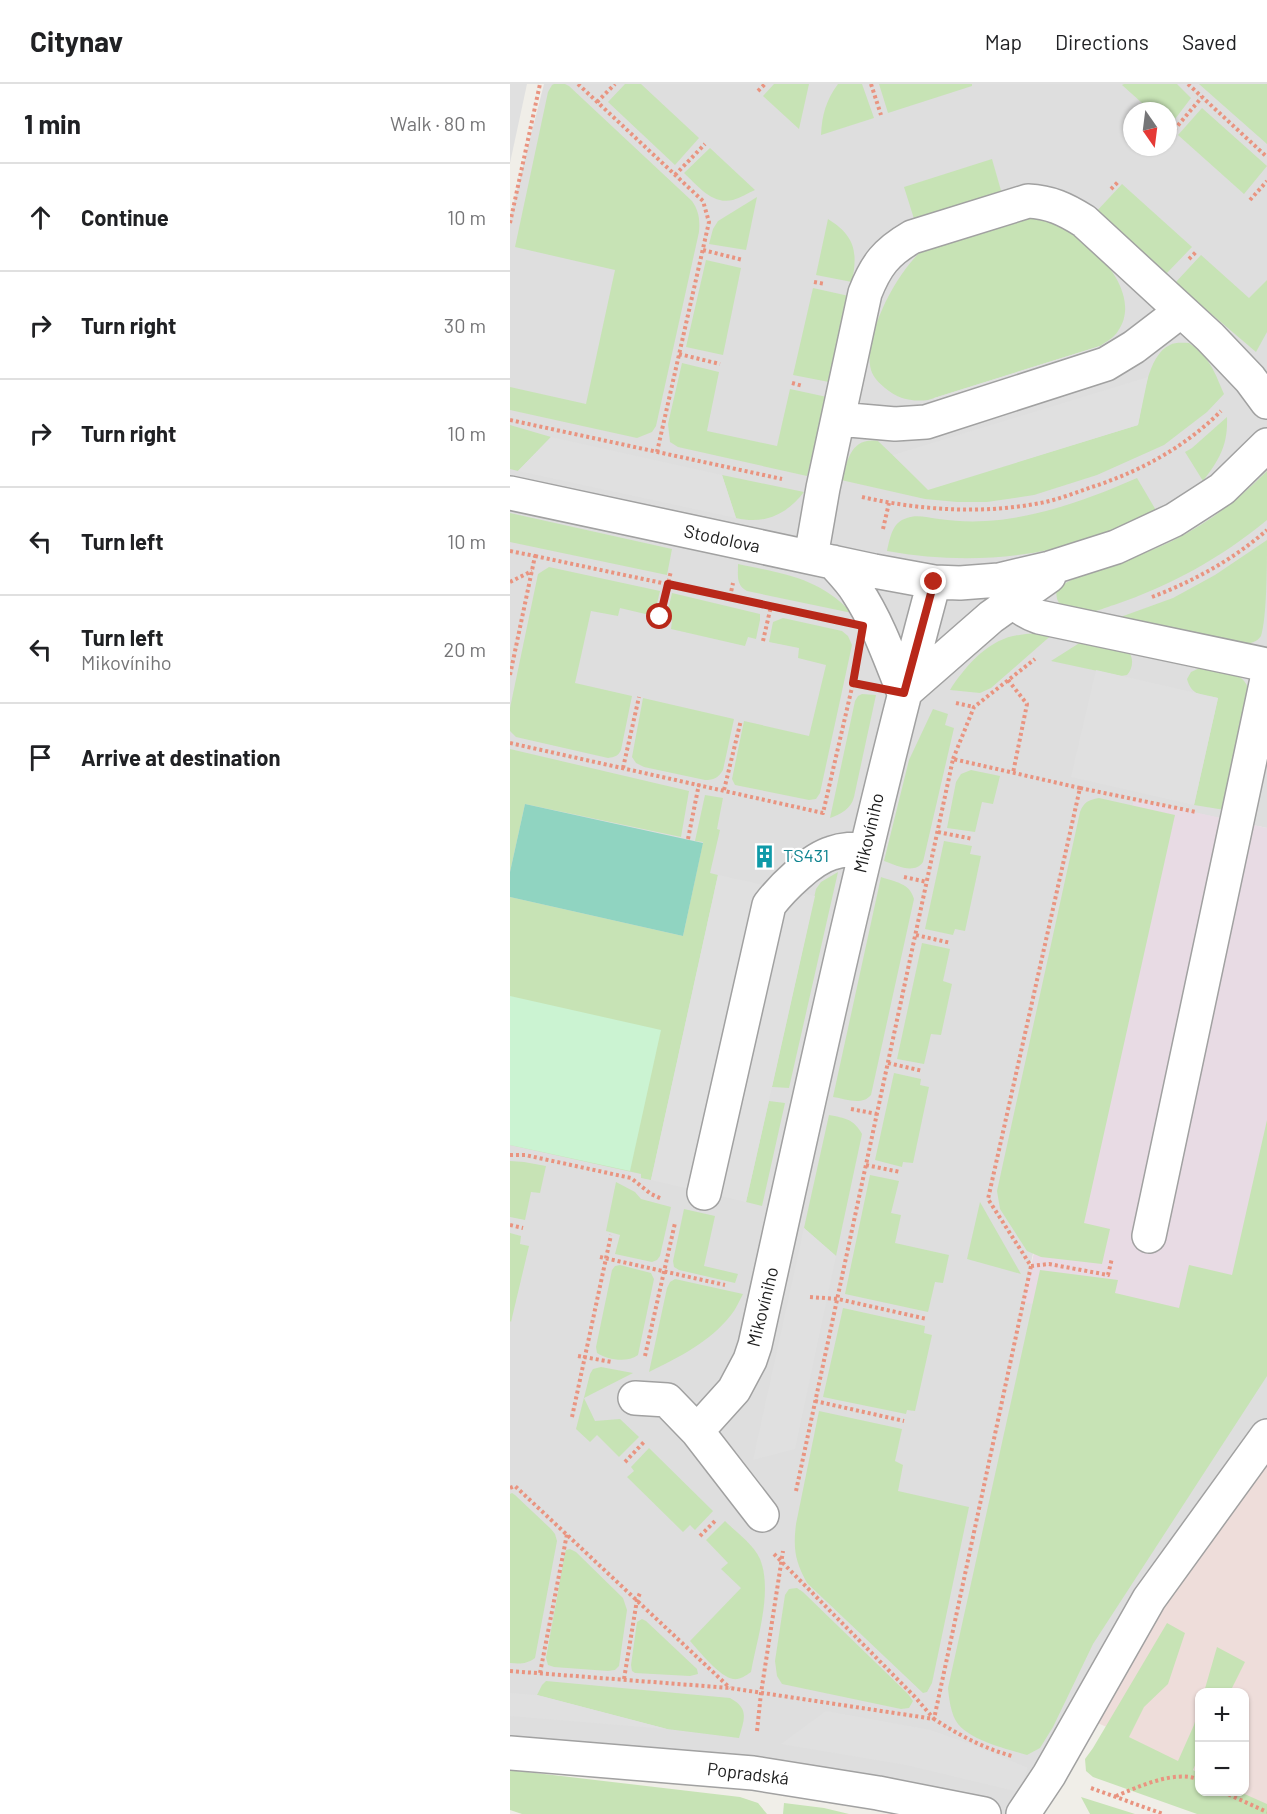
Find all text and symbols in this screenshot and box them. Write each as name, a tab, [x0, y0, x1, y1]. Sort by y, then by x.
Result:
text: Citynav	[30, 24, 123, 58]
text: Map	[985, 29, 1022, 54]
text: Directions	[1055, 29, 1149, 54]
text: Saved	[1182, 29, 1237, 54]
north arrow	[1123, 102, 1177, 156]
text: 1 min	[24, 108, 81, 139]
text: Walk · 80 m	[390, 111, 486, 135]
icon: ahead	[24, 201, 57, 234]
text: Continue	[81, 204, 169, 230]
text: 10 m	[447, 205, 486, 229]
icon: right	[24, 309, 57, 342]
text: Turn right	[81, 312, 176, 338]
text: 30 m	[444, 313, 486, 337]
icon: right	[24, 417, 57, 450]
text: Turn right	[81, 420, 176, 446]
text: 10 m	[447, 421, 486, 445]
street label: Stodolova	[682, 519, 762, 557]
icon: left	[24, 525, 57, 558]
text: Turn left	[81, 528, 164, 554]
text: 10 m	[447, 529, 486, 553]
route end	[920, 568, 946, 594]
route start	[646, 603, 672, 629]
text: Turn left	[81, 624, 164, 650]
icon: left	[24, 633, 57, 666]
text: 20 m	[443, 637, 486, 661]
text: Mikovíniho	[81, 650, 172, 674]
icon: arrive	[24, 741, 57, 774]
text: Arrive at destination	[81, 744, 280, 770]
street label: Mikovíniho	[848, 791, 888, 875]
building icon: TS431	[752, 843, 778, 869]
place label: TS431	[783, 844, 829, 866]
street label: Mikovíniho	[741, 1264, 783, 1349]
map controls	[1195, 1688, 1249, 1796]
button: +	[1195, 1688, 1249, 1742]
button: −	[1195, 1742, 1249, 1796]
street label: Popradská	[706, 1757, 790, 1789]

